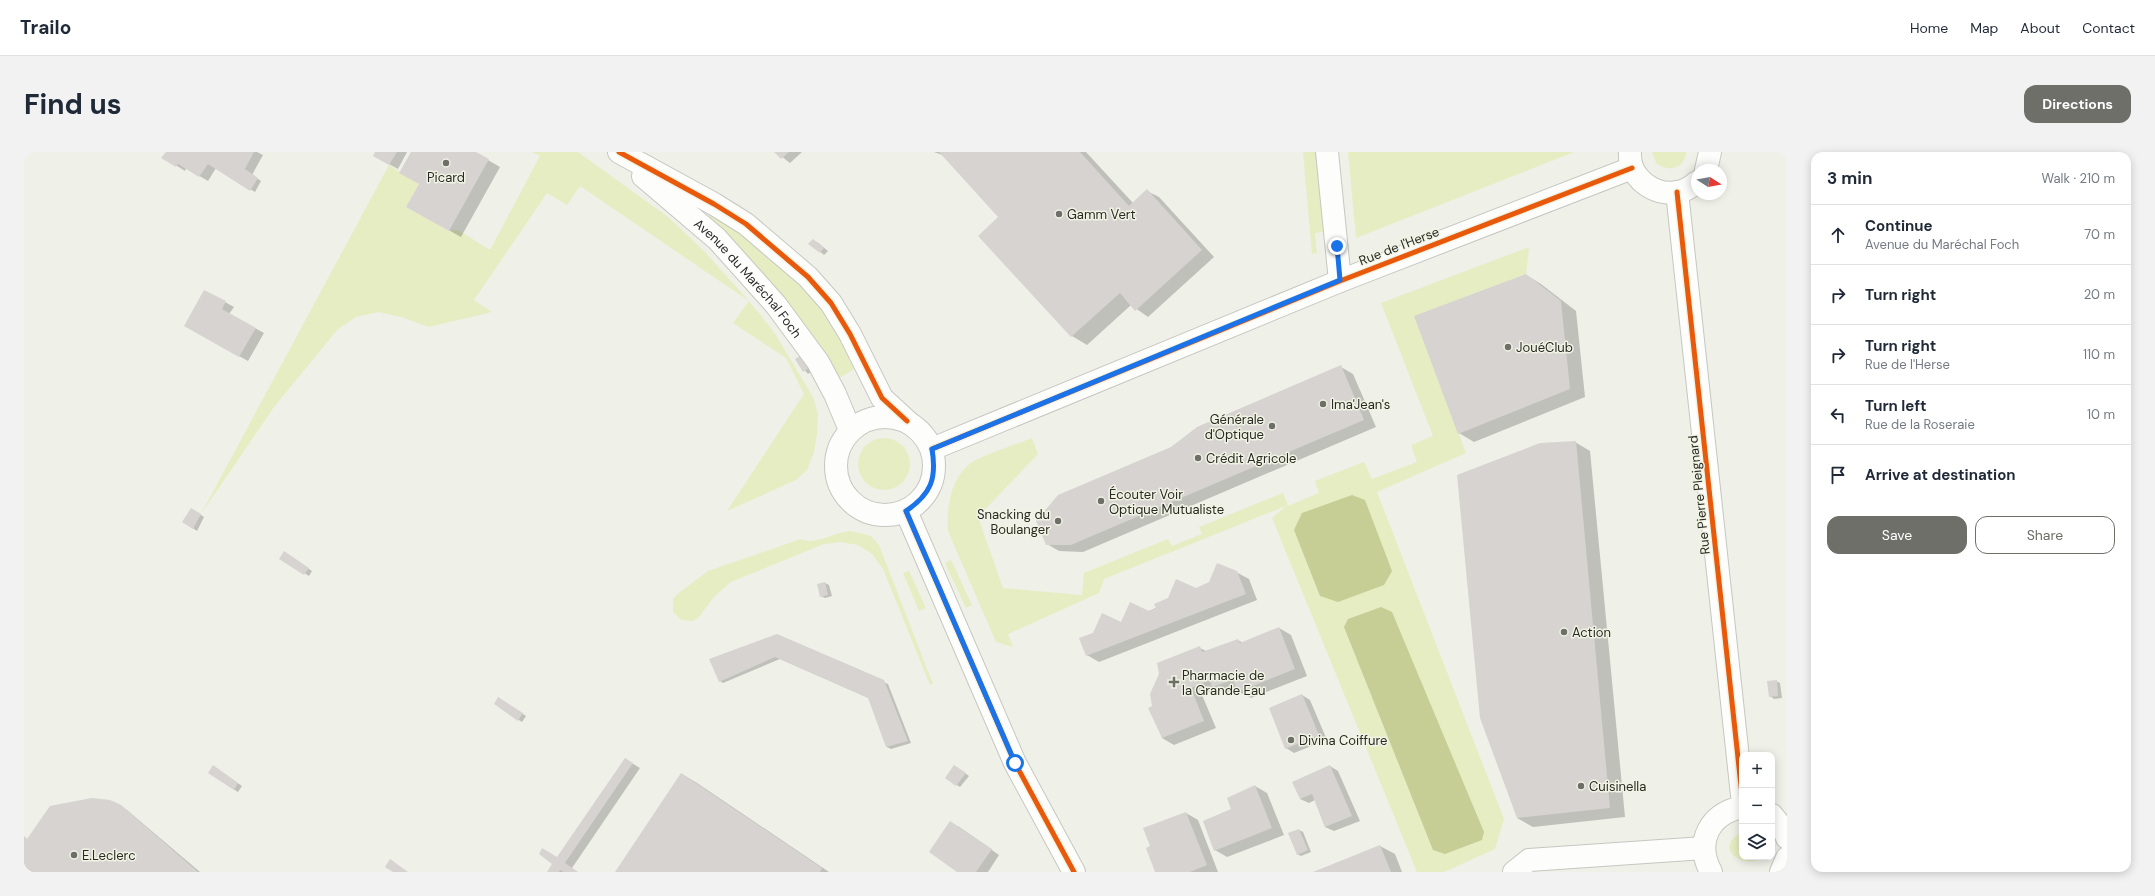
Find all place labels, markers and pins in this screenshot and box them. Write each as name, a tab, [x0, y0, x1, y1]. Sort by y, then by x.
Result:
marker: Picard	[441, 158, 451, 168]
place label: Picard	[427, 169, 465, 186]
place label: Gamm Vert	[1067, 206, 1136, 223]
marker: Gamm Vert	[1054, 209, 1064, 219]
place label: JouéClub	[1516, 339, 1573, 356]
marker: JouéClub	[1503, 342, 1513, 352]
place label: Ima'Jean's	[1331, 396, 1390, 413]
marker: Ima'Jean's	[1318, 399, 1328, 409]
place label: Générale d'Optique	[1205, 411, 1264, 443]
marker: Générale d'Optique	[1267, 421, 1277, 431]
place label: Crédit Agricole	[1206, 450, 1296, 467]
marker: Crédit Agricole	[1193, 453, 1203, 463]
place label: Écouter Voir Optique Mutualiste	[1109, 485, 1224, 518]
marker: Écouter Voir Optique Mutualiste	[1096, 496, 1106, 506]
place label: Snacking du Boulanger	[977, 506, 1050, 538]
marker: Snacking du Boulanger	[1053, 516, 1063, 526]
place label: Action	[1572, 624, 1611, 641]
marker: Action	[1559, 627, 1569, 637]
place label: Pharmacie de la Grande Eau	[1182, 667, 1266, 699]
marker: Pharmacie de la Grande Eau	[1169, 677, 1179, 687]
place label: Divina Coiffure	[1299, 732, 1387, 749]
marker: Divina Coiffure	[1286, 735, 1296, 745]
place label: Cuisinella	[1589, 778, 1646, 795]
marker: Cuisinella	[1576, 781, 1586, 791]
place label: E.Leclerc	[82, 847, 136, 864]
marker: E.Leclerc	[69, 850, 79, 860]

